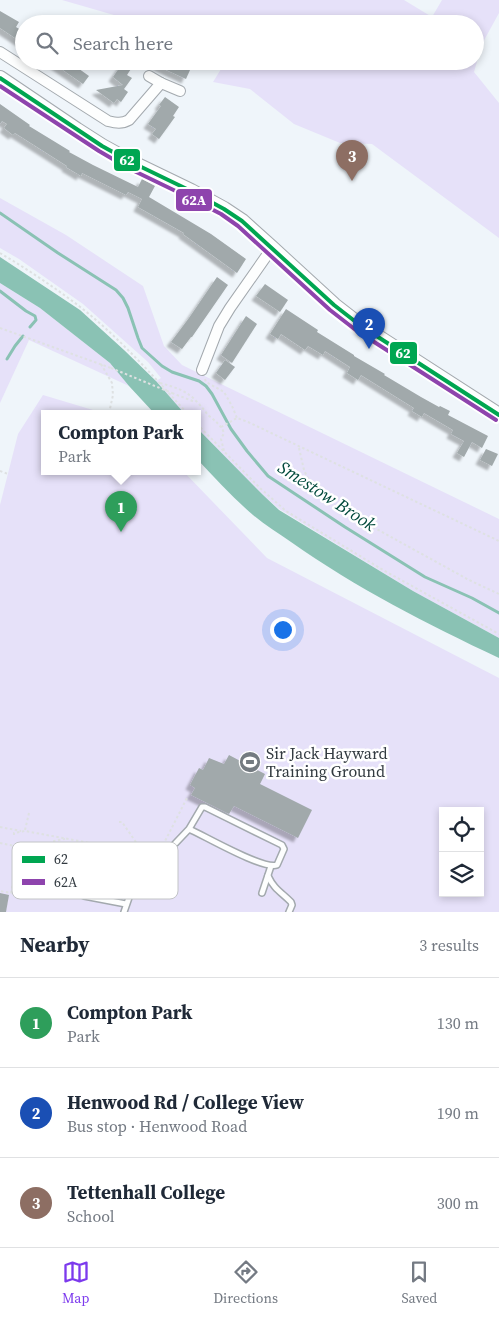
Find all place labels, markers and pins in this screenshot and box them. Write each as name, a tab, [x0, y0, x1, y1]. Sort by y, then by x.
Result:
pin: 3	[336, 140, 368, 181]
pin: 2	[353, 308, 385, 349]
pin: 1	[105, 491, 137, 532]
place label: Sir Jack Hayward Training Ground	[266, 742, 388, 782]
sports icon: Sir Jack Hayward Training Ground	[238, 750, 262, 774]

